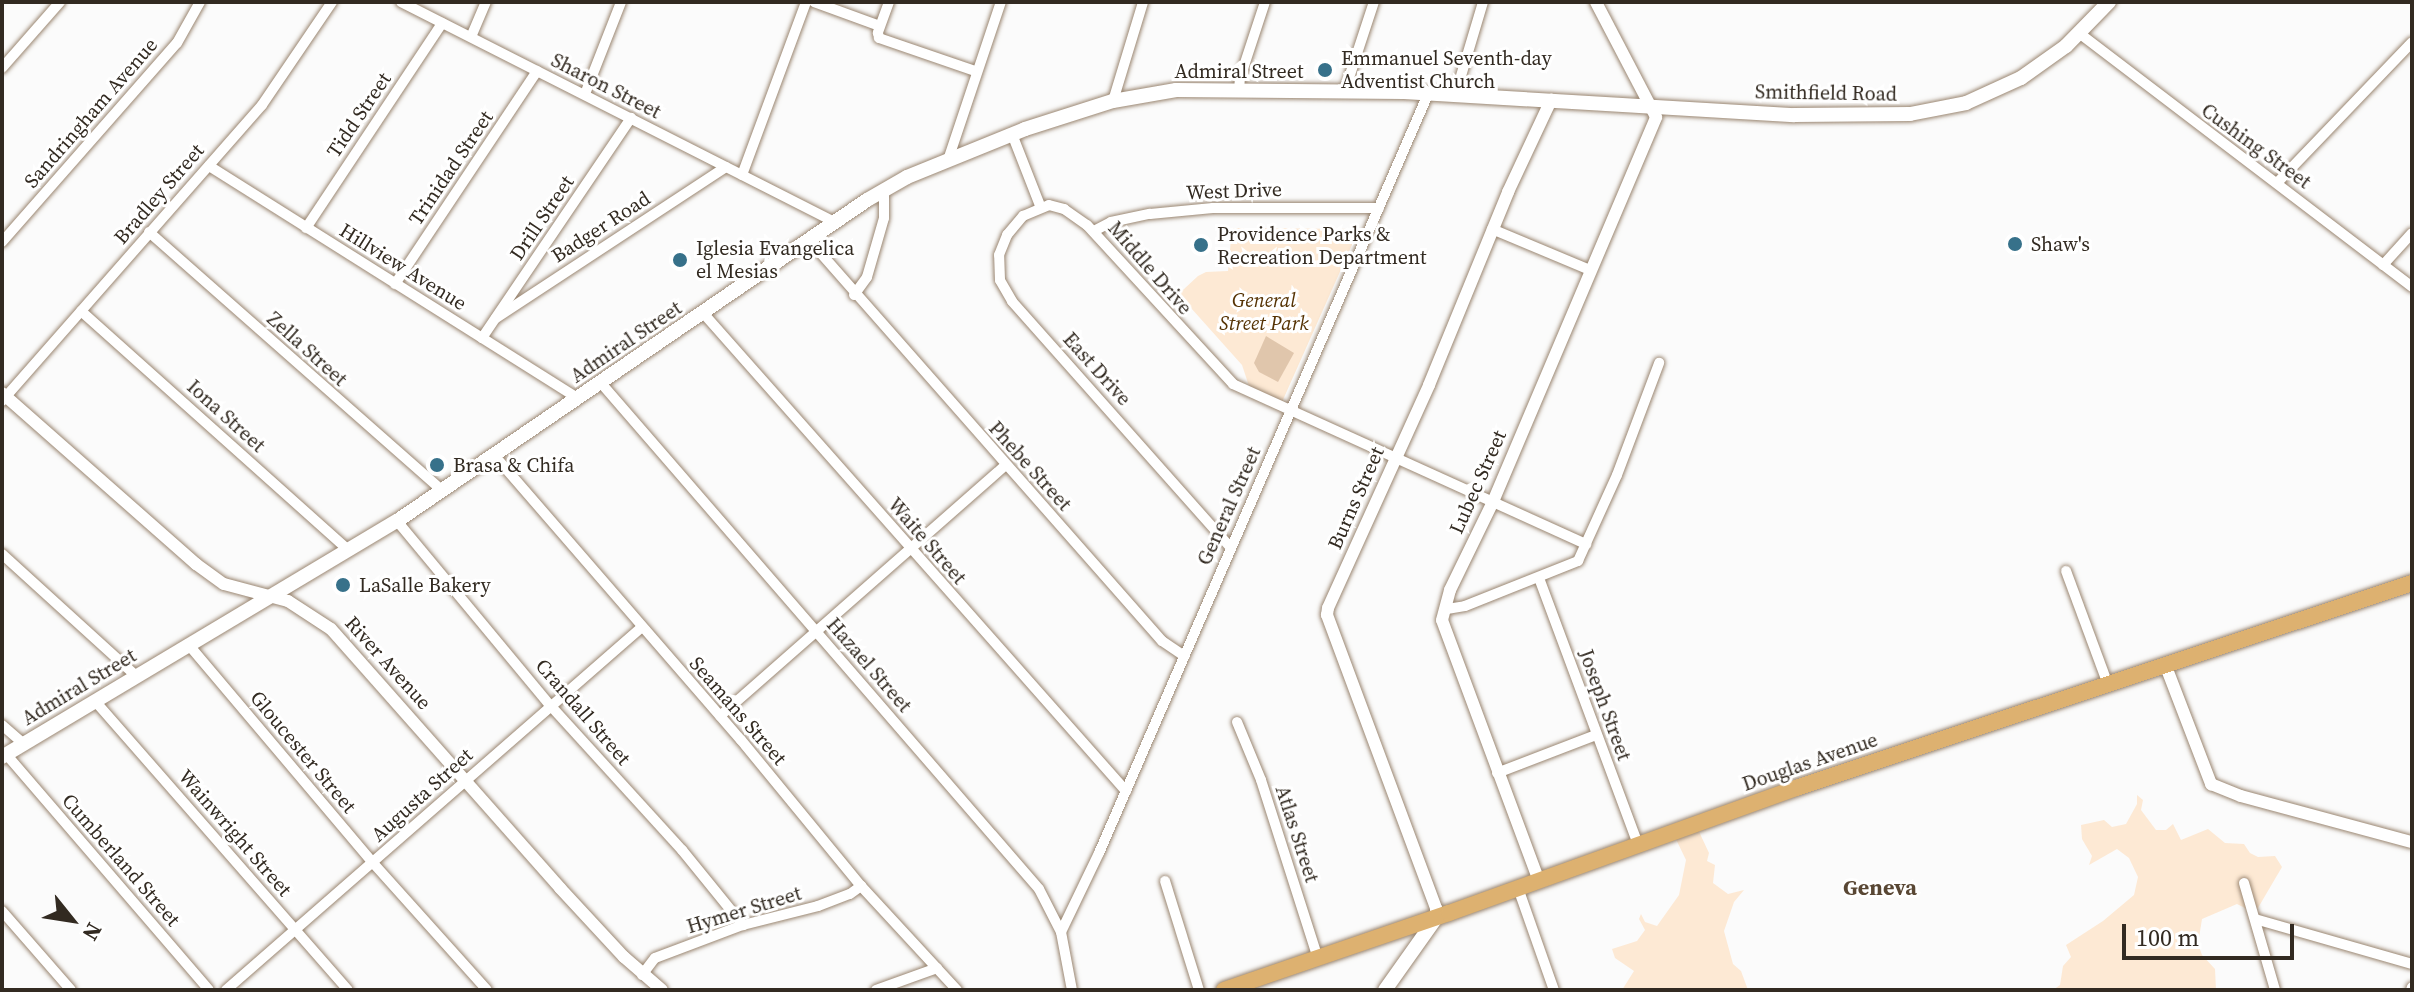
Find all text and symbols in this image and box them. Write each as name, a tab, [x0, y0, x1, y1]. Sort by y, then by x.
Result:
street label: Sandringham Avenue	[19, 33, 163, 193]
place label: Emmanuel Seventh-day Adventist Church	[1341, 46, 1552, 93]
street label: Sharon Street	[547, 48, 665, 124]
street label: Admiral Street	[1175, 59, 1303, 83]
marker: Emmanuel Seventh-day Adventist Church	[1316, 61, 1334, 79]
street label: Tidd Street	[322, 68, 396, 162]
street label: Smithfield Road	[1755, 80, 1897, 106]
street label: Cushing Street	[2197, 98, 2315, 194]
street label: Trinidad Street	[404, 106, 498, 230]
street label: Bradley Street	[109, 139, 209, 249]
street label: Drill Street	[505, 171, 579, 265]
street label: West Drive	[1186, 177, 1282, 205]
street label: Badger Road	[547, 186, 655, 268]
street label: Middle Drive	[1103, 216, 1197, 320]
street label: Hillview Avenue	[335, 218, 471, 316]
place label: Providence Parks & Recreation Department	[1217, 222, 1426, 269]
place label: Shaw's	[2031, 232, 2090, 256]
marker: Shaw's	[2006, 235, 2024, 253]
place label: Iglesia Evangelica el Mesias	[696, 236, 854, 283]
marker: Providence Parks & Recreation Department	[1192, 236, 1210, 254]
marker: Iglesia Evangelica el Mesias	[671, 251, 689, 269]
park label: General Street Park	[1219, 288, 1309, 335]
street label: Admiral Street	[566, 296, 686, 388]
street label: Zella Street	[262, 307, 352, 391]
street label: East Drive	[1058, 327, 1136, 411]
street label: Iona Street	[182, 375, 270, 457]
street label: Phebe Street	[984, 416, 1076, 516]
street label: Lubec Street	[1444, 426, 1512, 538]
street label: General Street	[1192, 443, 1266, 569]
street label: Burns Street	[1323, 443, 1389, 553]
place label: Brasa & Chifa	[453, 453, 574, 477]
marker: Brasa & Chifa	[428, 456, 446, 474]
street label: Waite Street	[883, 493, 971, 589]
place label: LaSalle Bakery	[359, 573, 491, 597]
marker: LaSalle Bakery	[334, 576, 352, 594]
street label: River Avenue	[340, 611, 436, 715]
street label: Hazael Street	[822, 613, 916, 717]
street label: Admiral Street	[18, 644, 140, 730]
street label: Joseph Street	[1574, 646, 1636, 764]
street label: Seamans Street	[684, 652, 792, 770]
street label: Crandall Street	[530, 654, 636, 770]
street label: Gloucester Street	[245, 686, 361, 818]
street label: Douglas Avenue	[1739, 728, 1881, 796]
street label: Augusta Street	[366, 743, 478, 847]
street label: Wainwright Street	[173, 765, 297, 901]
street label: Atlas Street	[1270, 783, 1324, 885]
street label: Cumberland Street	[57, 789, 185, 931]
district label: Geneva	[1843, 875, 1917, 901]
north arrow	[32, 880, 112, 960]
street label: Hymer Street	[684, 881, 804, 939]
scale bar	[2126, 908, 2298, 958]
text: N	[76, 918, 110, 946]
text: 100 m	[2136, 921, 2199, 954]

